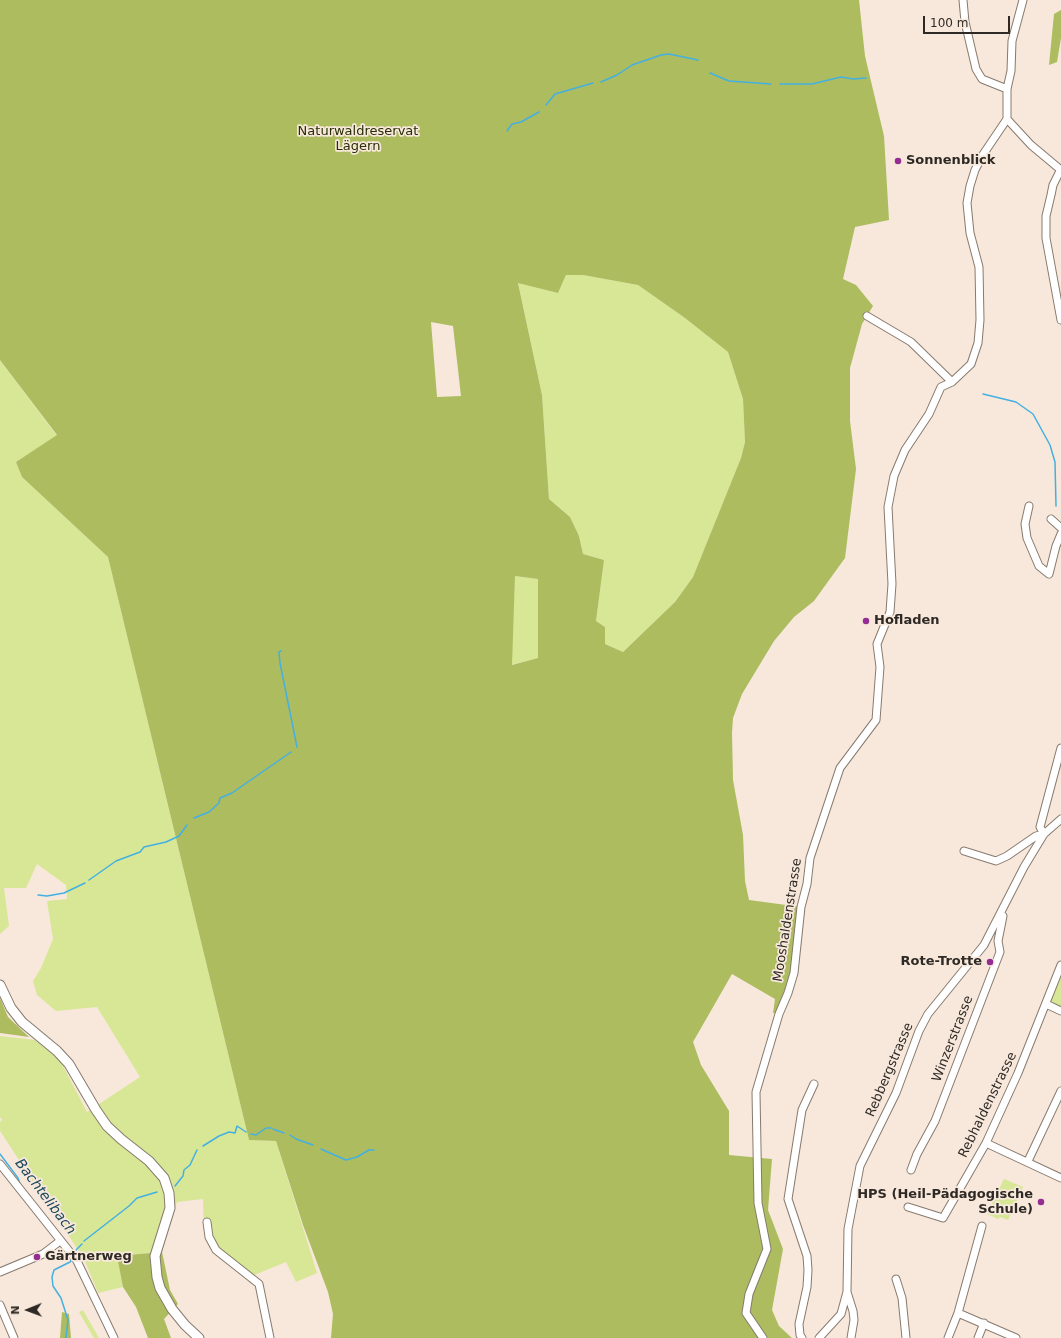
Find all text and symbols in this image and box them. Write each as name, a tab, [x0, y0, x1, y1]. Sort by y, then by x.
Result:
scale bar	[925, 8, 1012, 34]
text: 100 m	[930, 16, 968, 30]
park label: Naturwaldreservat Lägern	[298, 124, 418, 155]
place label: Sonnenblick	[906, 153, 995, 169]
marker: Sonnenblick	[893, 156, 903, 166]
place label: Hofladen	[874, 613, 940, 629]
marker: Hofladen	[861, 616, 871, 626]
street label: Mooshaldenstrasse	[771, 857, 805, 983]
place label: Rote-Trotte	[901, 954, 982, 970]
marker: Rote-Trotte	[985, 957, 995, 967]
street label: Winzerstrasse	[929, 994, 977, 1084]
street label: Rebbergstrasse	[863, 1020, 917, 1120]
street label: Rebhaldenstrasse	[956, 1050, 1020, 1160]
water label: Bachtelibach	[11, 1156, 79, 1238]
place label: HPS (Heil-Pädagogische Schule)	[857, 1187, 1033, 1218]
marker: HPS (Heil-Pädagogische Schule)	[1036, 1197, 1046, 1207]
place label: Gärtnerweg	[45, 1249, 132, 1265]
marker: Gärtnerweg	[32, 1252, 42, 1262]
north arrow	[8, 1290, 48, 1330]
text: N	[9, 1305, 22, 1315]

